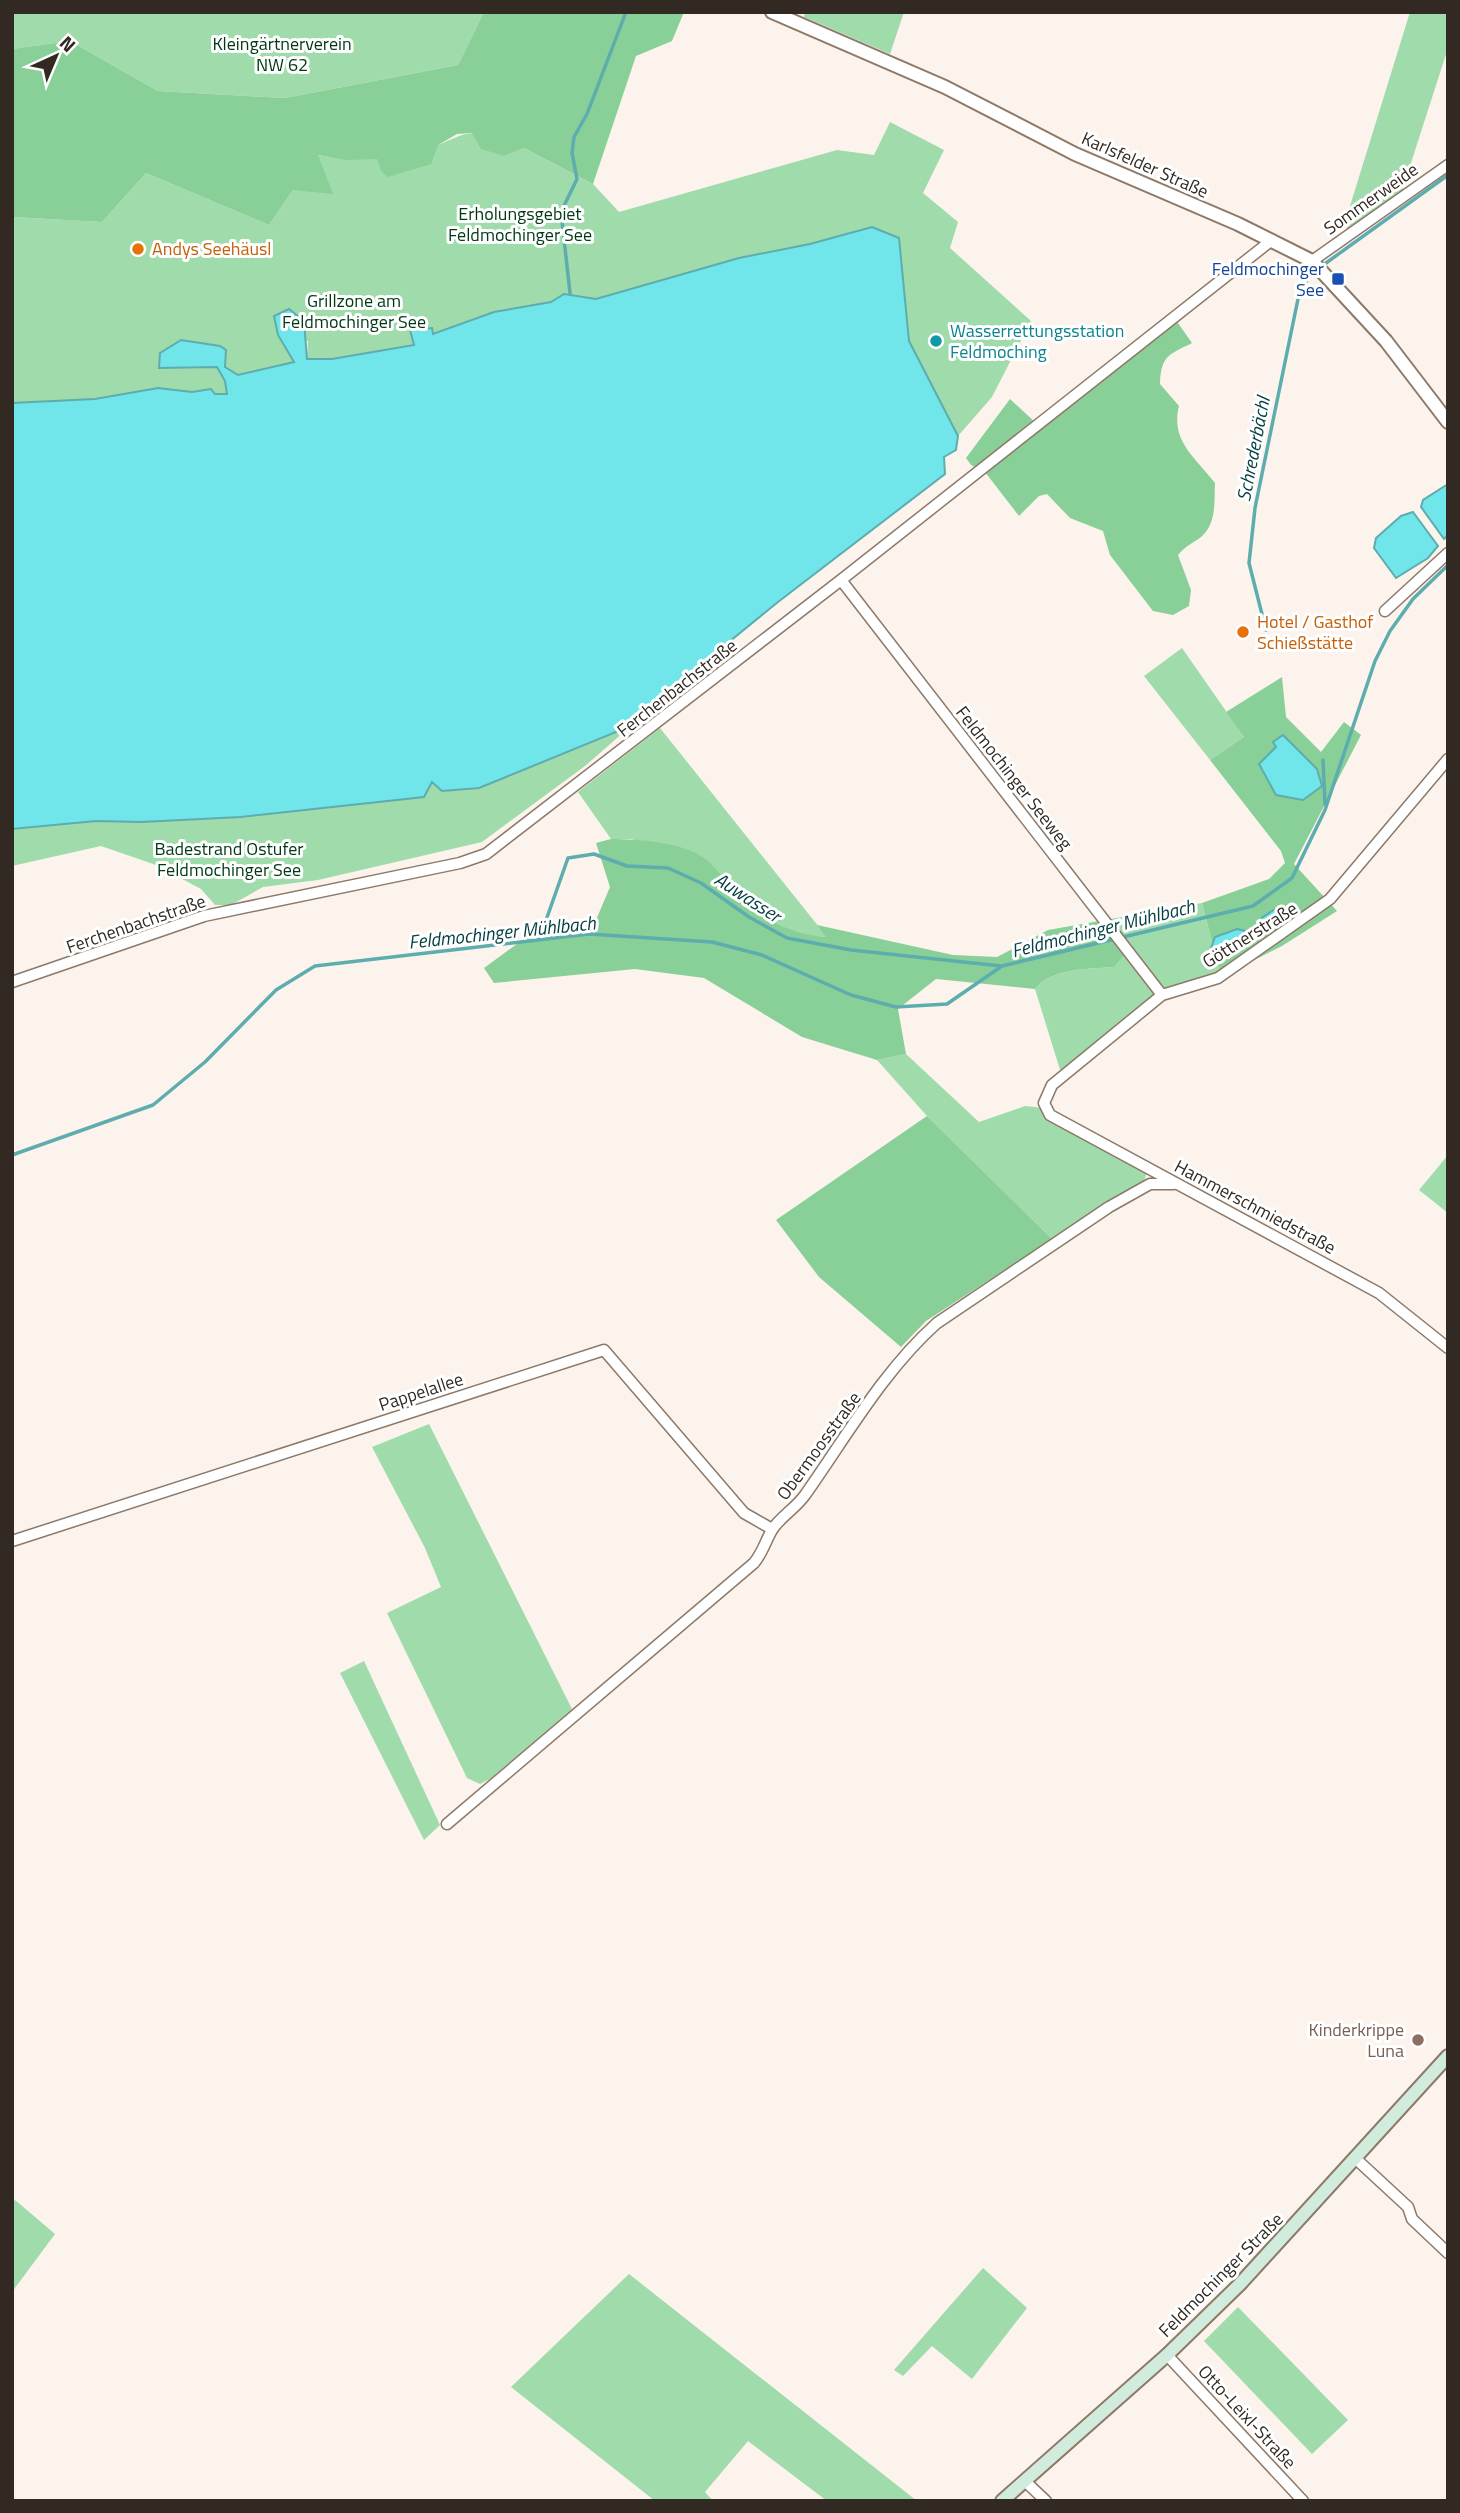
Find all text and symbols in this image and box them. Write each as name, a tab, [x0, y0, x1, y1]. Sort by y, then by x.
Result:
north arrow	[21, 21, 91, 91]
text: N	[53, 28, 83, 58]
park label: Kleingärtnerverein NW 62	[212, 30, 352, 78]
street label: Karlsfelder Straße	[1077, 124, 1213, 205]
street label: Sommerweide	[1318, 156, 1423, 241]
park label: Erholungsgebiet Feldmochinger See	[448, 200, 592, 248]
place label: Andys Seehäusl	[152, 235, 272, 262]
marker: Andys Seehäusl	[130, 241, 146, 257]
place label: Feldmochinger See	[1212, 255, 1324, 303]
marker: Feldmochinger See	[1330, 271, 1346, 287]
park label: Grillzone am Feldmochinger See	[282, 287, 426, 335]
place label: Wasserrettungsstation Feldmoching	[950, 317, 1124, 365]
marker: Wasserrettungsstation Feldmoching	[928, 333, 944, 349]
water label: Schrederbächl	[1228, 392, 1277, 504]
place label: Hotel / Gasthof Schießstätte	[1257, 608, 1373, 656]
marker: Hotel / Gasthof Schießstätte	[1235, 624, 1251, 640]
street label: Ferchenbachstraße	[611, 632, 742, 743]
street label: Feldmochinger Seeweg	[950, 700, 1079, 855]
park label: Badestrand Ostufer Feldmochinger See	[154, 835, 304, 883]
water label: Auwasser	[709, 864, 789, 930]
street label: Ferchenbachstraße	[62, 887, 209, 960]
water label: Feldmochinger Mühlbach	[1008, 891, 1198, 964]
street label: Göttnerstraße	[1197, 895, 1302, 975]
water label: Feldmochinger Mühlbach	[407, 907, 597, 956]
street label: Hammerschmiedstraße	[1170, 1153, 1341, 1261]
street label: Pappelallee	[375, 1365, 467, 1418]
street label: Obermoosstraße	[770, 1386, 867, 1506]
place label: Kinderkrippe Luna	[1308, 2016, 1404, 2064]
marker: Kinderkrippe Luna	[1410, 2032, 1426, 2048]
street label: Feldmochinger Straße	[1152, 2206, 1289, 2343]
street label: Otto-Leixl-Straße	[1192, 2359, 1303, 2475]

